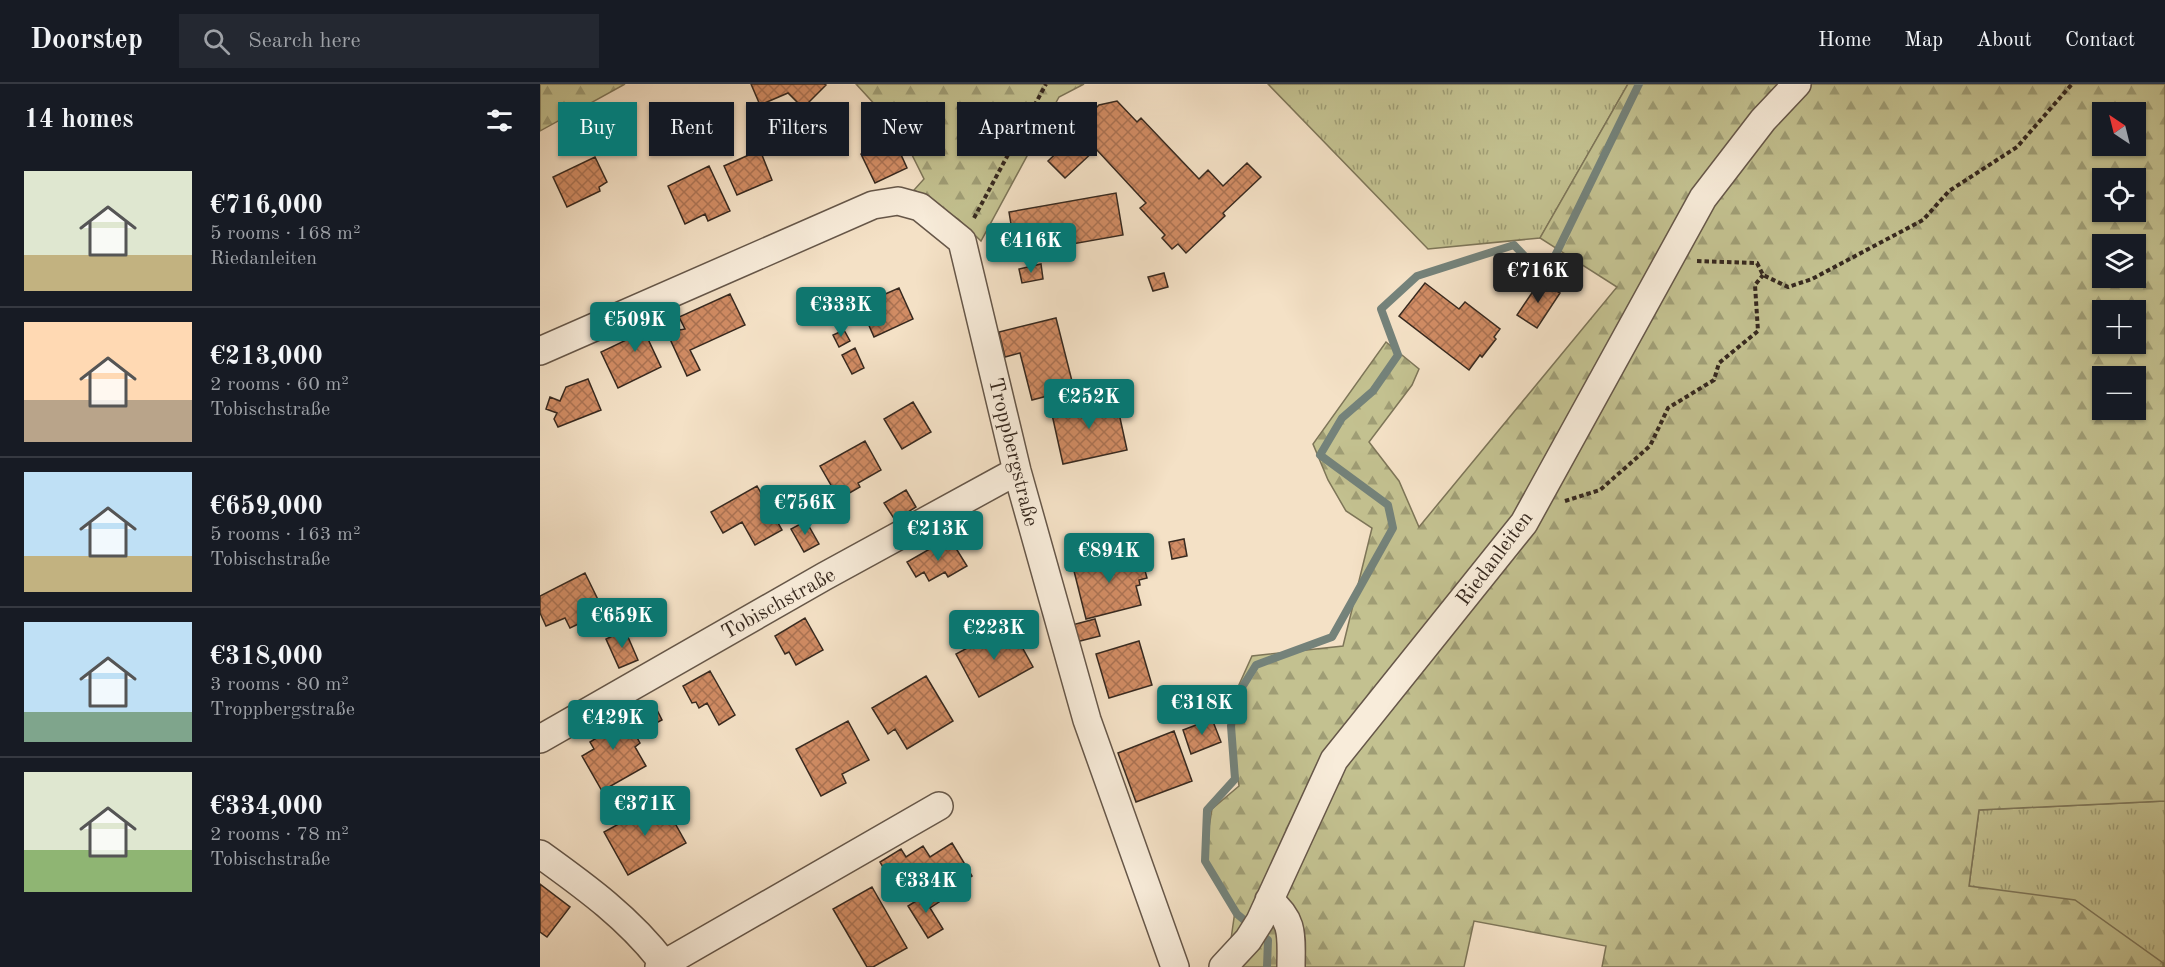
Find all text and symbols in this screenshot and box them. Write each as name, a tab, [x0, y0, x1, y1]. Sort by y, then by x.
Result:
search box	[179, 14, 599, 68]
icon: search	[200, 25, 233, 58]
text: Doorstep	[30, 27, 143, 55]
text: Search here	[248, 30, 361, 52]
text: Home	[1818, 30, 1871, 51]
text: Map	[1904, 30, 1943, 51]
text: About	[1976, 30, 2032, 51]
text: Contact	[2065, 30, 2135, 51]
chip: Buy	[558, 102, 637, 156]
chip: Rent	[649, 102, 734, 156]
chip: Filters	[746, 102, 849, 156]
chip: New	[861, 102, 945, 156]
chip: Apartment	[957, 102, 1097, 156]
north arrow	[2092, 102, 2146, 156]
map controls	[2092, 102, 2146, 420]
icon: filters	[483, 104, 516, 137]
text: 14 homes	[24, 107, 133, 133]
button: locate	[2092, 168, 2146, 222]
text: €716,000	[210, 193, 323, 219]
icon: home	[72, 195, 144, 267]
pin: €416K	[989, 223, 1073, 274]
text: 5 rooms · 168 m²	[210, 224, 360, 244]
text: €416K	[1000, 232, 1062, 252]
button: layers	[2092, 234, 2146, 288]
text: Riedanleiten	[210, 249, 317, 269]
pin: €716K	[1496, 253, 1580, 304]
text: €716K	[1507, 262, 1569, 282]
pin: €333K	[799, 287, 883, 338]
text: €333K	[810, 296, 872, 316]
button: +	[2092, 300, 2146, 354]
pin: €509K	[593, 302, 677, 353]
text: €509K	[604, 311, 666, 331]
text: €213,000	[210, 344, 323, 370]
icon: home	[72, 346, 144, 418]
button: −	[2092, 366, 2146, 420]
text: 2 rooms · 60 m²	[210, 375, 349, 395]
street label: Troppbergstraße	[984, 376, 1041, 529]
pin: €252K	[1047, 379, 1131, 430]
text: €252K	[1058, 388, 1120, 408]
text: Tobischstraße	[210, 400, 330, 420]
pin: €756K	[763, 485, 847, 536]
text: €659,000	[210, 494, 323, 520]
text: €756K	[774, 494, 836, 514]
icon: home	[72, 496, 144, 568]
street label: Riedanleiten	[1453, 508, 1537, 610]
pin: €213K	[896, 511, 980, 562]
text: €213K	[907, 520, 969, 540]
text: 5 rooms · 163 m²	[210, 525, 360, 545]
pin: €894K	[1067, 533, 1151, 584]
text: €894K	[1078, 542, 1140, 562]
text: Tobischstraße	[210, 550, 330, 570]
street label: Tobischstraße	[718, 565, 839, 644]
pin: €659K	[580, 598, 664, 649]
text: €659K	[591, 607, 653, 627]
pin: €223K	[952, 610, 1036, 661]
text: €223K	[963, 619, 1025, 639]
text: €318,000	[210, 644, 323, 670]
icon: home	[72, 646, 144, 718]
text: 3 rooms · 80 m²	[210, 675, 349, 695]
pin: €318K	[1160, 685, 1244, 736]
text: €318K	[1171, 694, 1233, 714]
text: Troppbergstraße	[210, 700, 355, 720]
pin: €429K	[571, 700, 655, 751]
text: €429K	[582, 709, 644, 729]
pin: €371K	[603, 786, 687, 837]
text: €334,000	[210, 794, 323, 820]
text: €371K	[614, 795, 676, 815]
icon: home	[72, 796, 144, 868]
text: 2 rooms · 78 m²	[210, 825, 349, 845]
text: Tobischstraße	[210, 850, 330, 870]
pin: €334K	[884, 863, 968, 914]
text: €334K	[895, 872, 957, 892]

